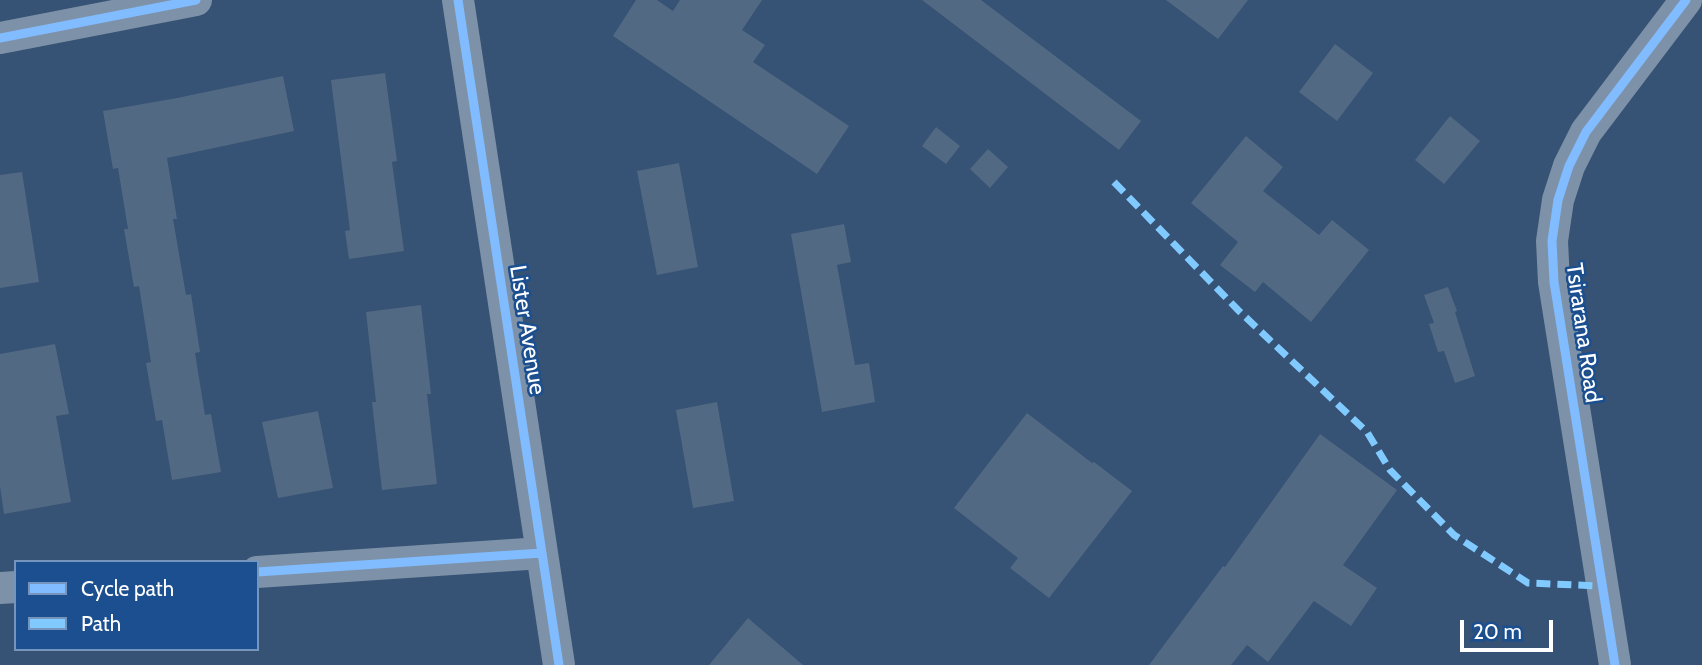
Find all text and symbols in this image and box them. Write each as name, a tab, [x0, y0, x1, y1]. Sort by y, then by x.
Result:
street label: Tsirarana Road	[1560, 261, 1606, 405]
street label: Lister Avenue	[503, 263, 551, 397]
legend	[14, 560, 259, 651]
text: Cycle path	[81, 576, 174, 601]
scale bar	[1464, 606, 1557, 650]
text: Path	[81, 611, 121, 636]
text: 20 m	[1473, 619, 1522, 644]

